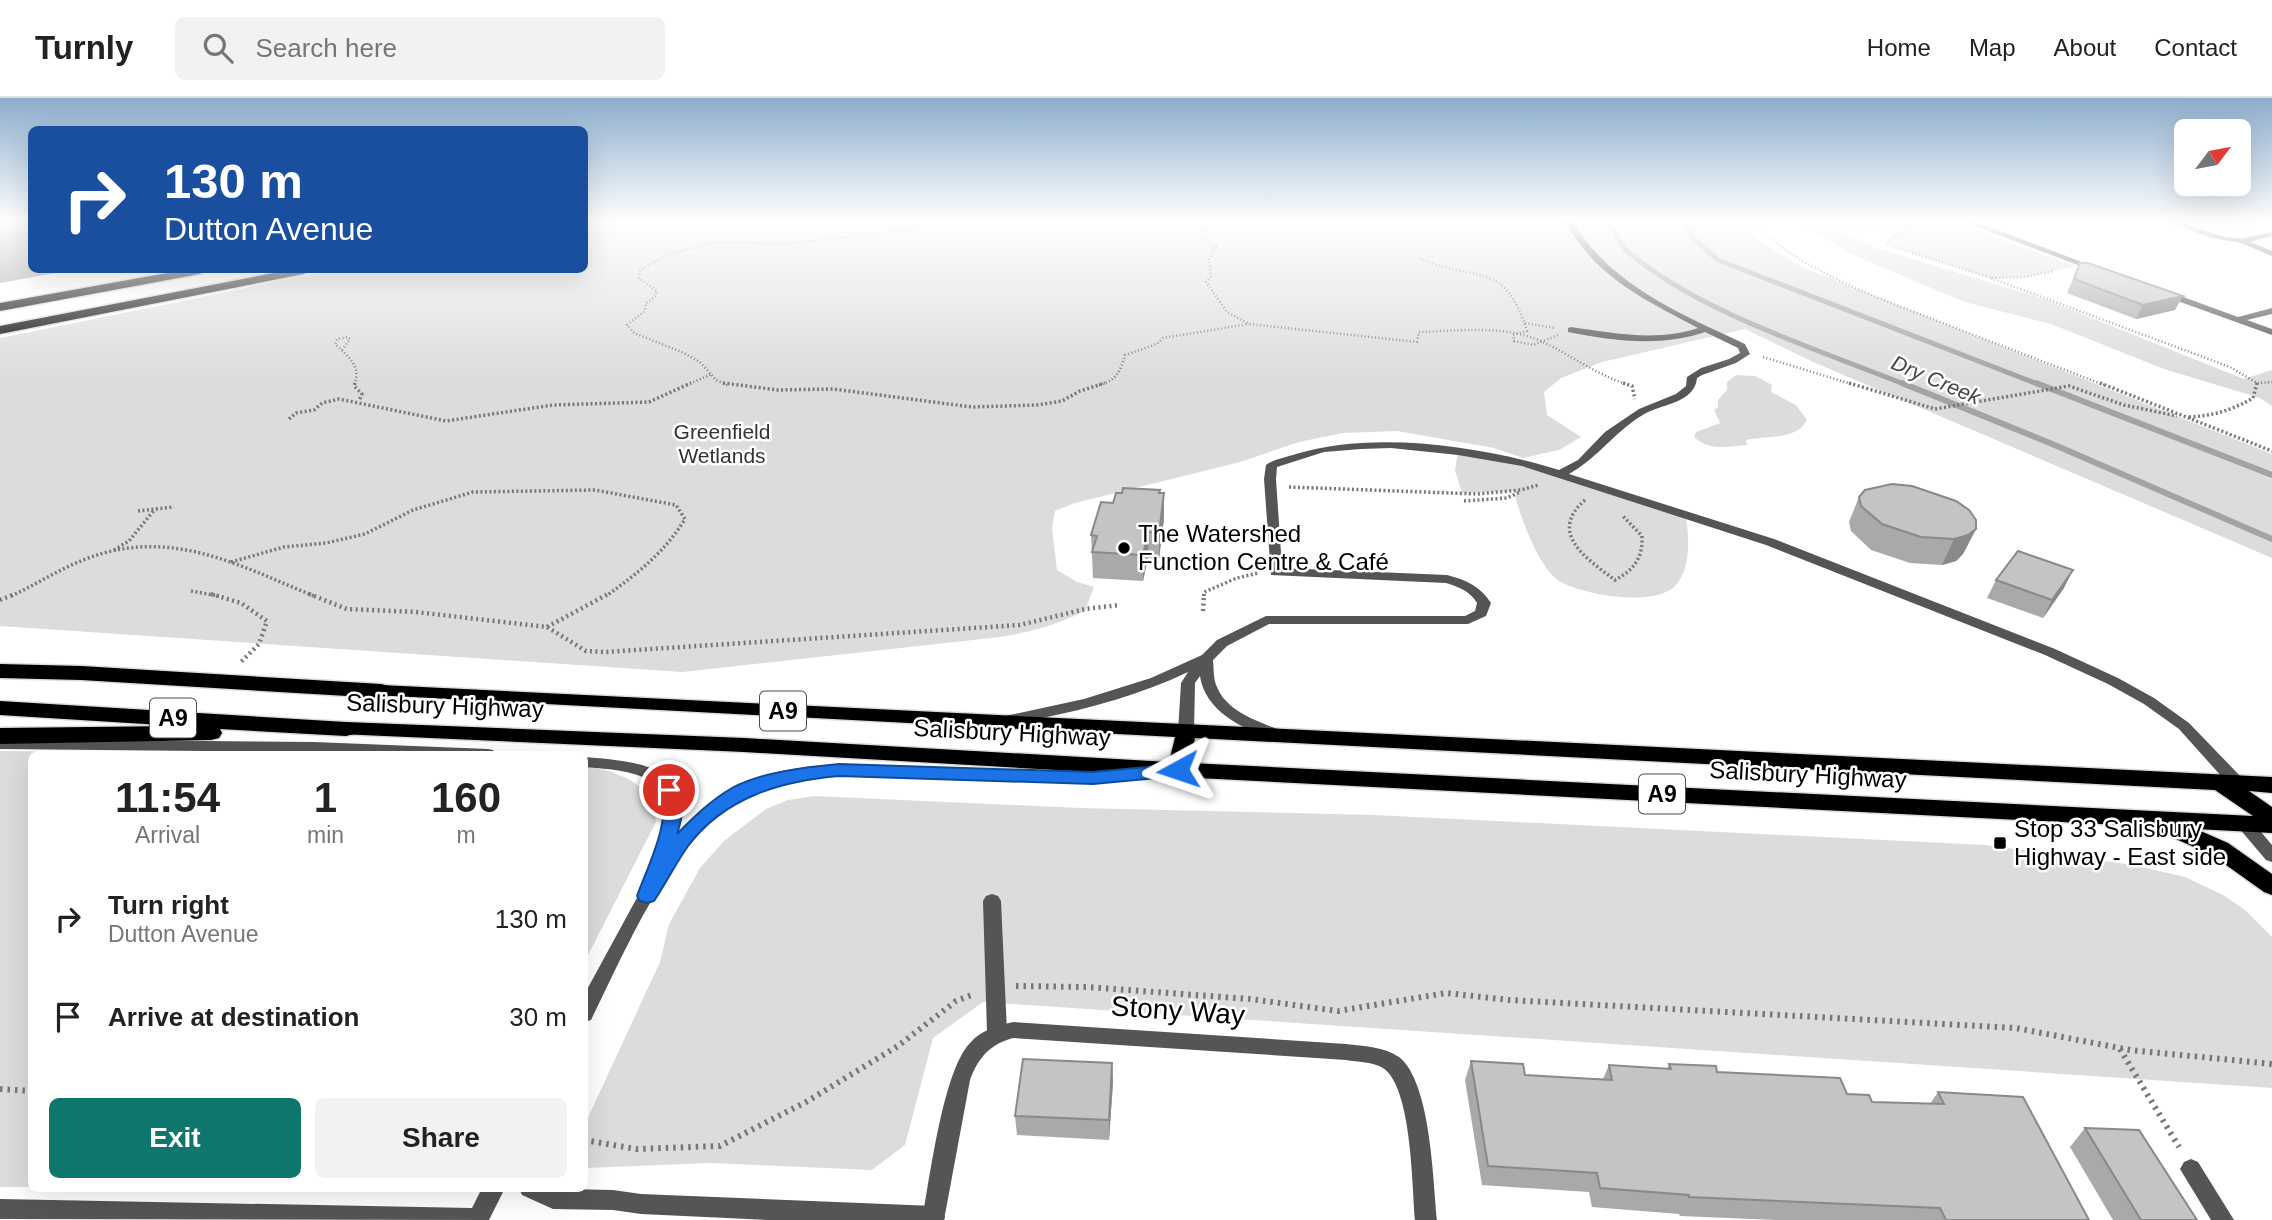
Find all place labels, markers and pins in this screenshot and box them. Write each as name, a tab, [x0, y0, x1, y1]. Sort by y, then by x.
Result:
place label: The Watershed Function Centre & Café	[1138, 520, 1389, 575]
marker: The Watershed Function Centre & Café	[1116, 540, 1132, 556]
pin	[639, 760, 699, 820]
place label: Stop 33 Salisbury Highway - East side	[2014, 815, 2226, 870]
marker: Stop 33 Salisbury Highway - East side	[1992, 835, 2008, 851]

